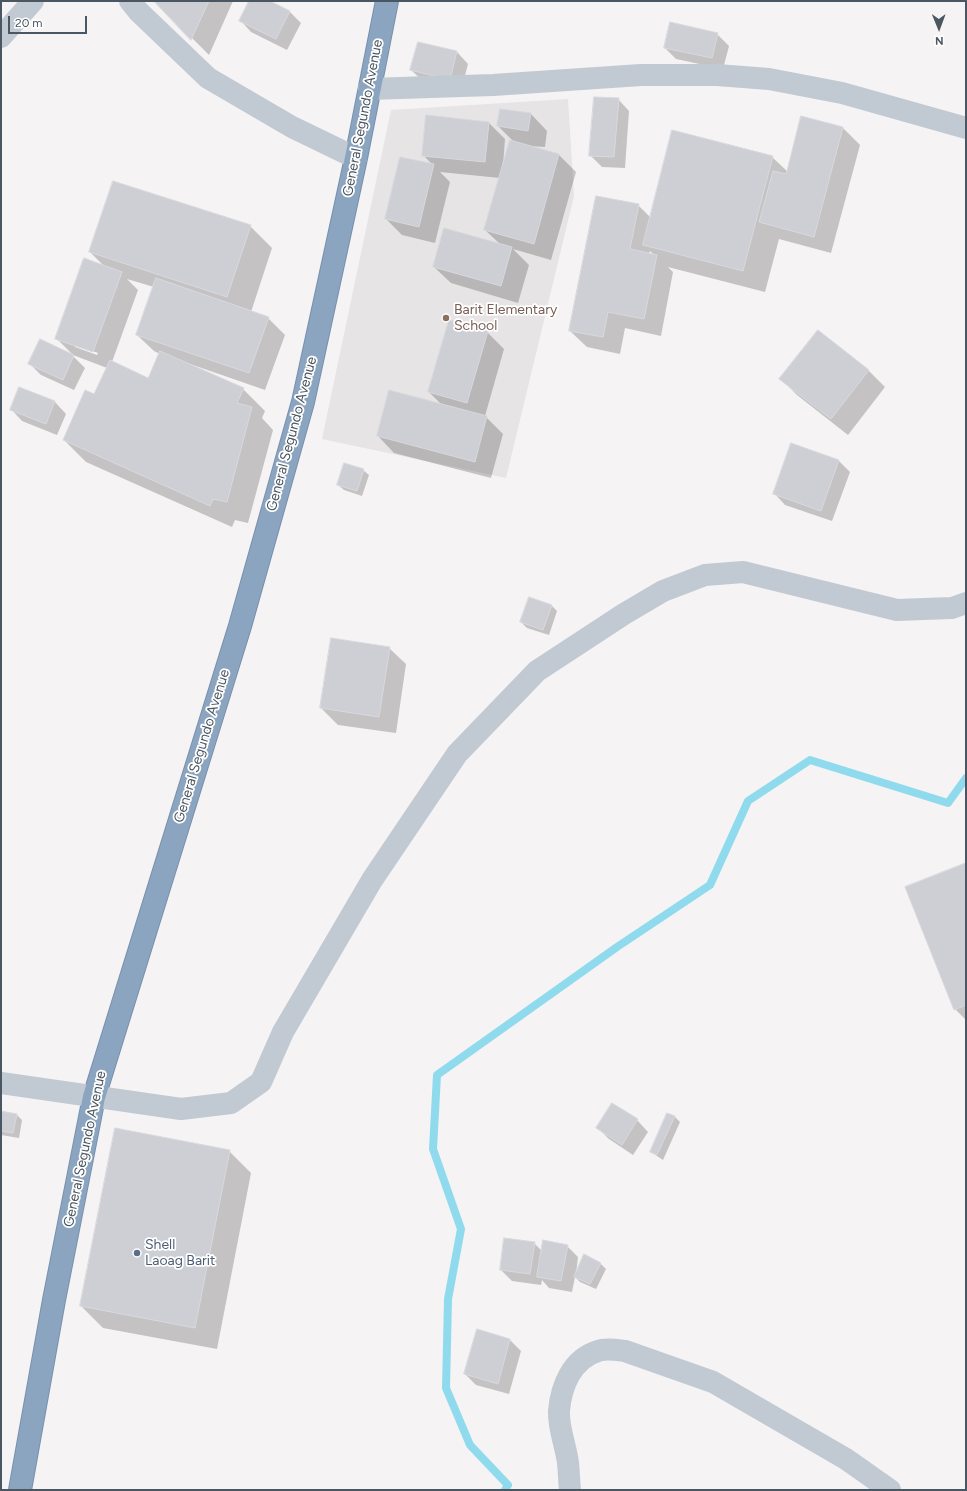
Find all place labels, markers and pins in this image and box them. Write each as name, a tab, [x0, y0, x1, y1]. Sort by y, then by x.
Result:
place label: Barit Elementary School	[454, 302, 557, 334]
marker: Barit Elementary School	[441, 313, 451, 323]
place label: Shell Laoag Barit	[145, 1237, 215, 1270]
marker: Shell Laoag Barit	[132, 1248, 142, 1258]

